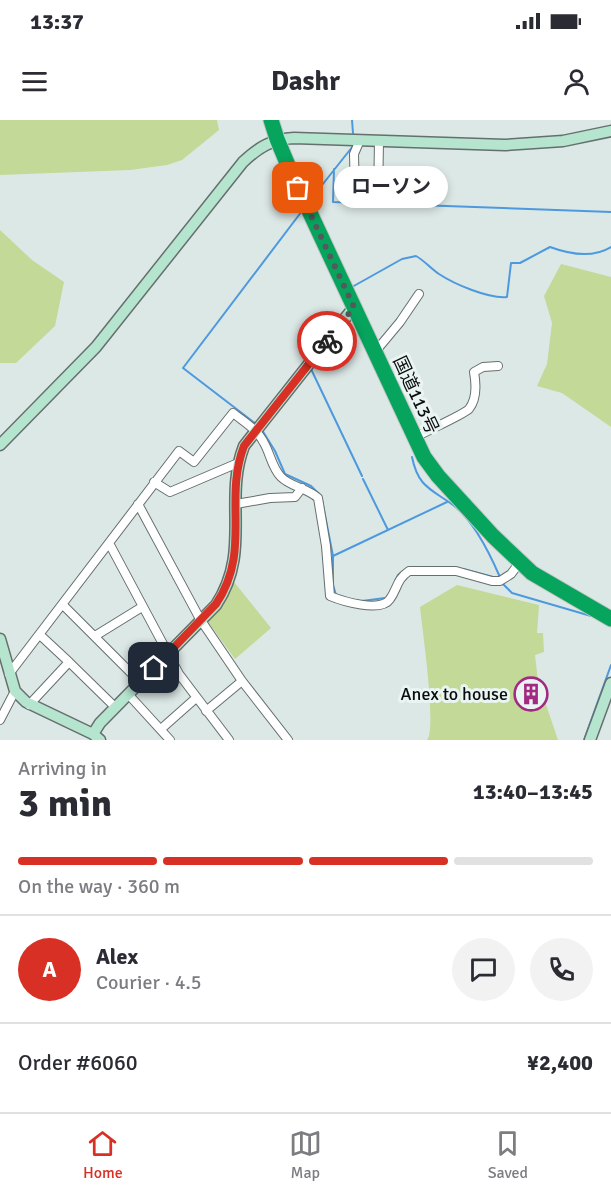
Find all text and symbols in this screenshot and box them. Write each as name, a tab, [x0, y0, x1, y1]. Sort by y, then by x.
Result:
text: 13:37	[30, 8, 84, 35]
icon: menu	[18, 65, 51, 98]
text: Dashr	[271, 65, 340, 98]
icon: person	[560, 65, 593, 98]
pin	[272, 162, 323, 213]
callout: ローソン	[334, 167, 448, 209]
icon: bag	[281, 171, 314, 204]
text: ローソン	[351, 174, 431, 199]
courier	[297, 311, 357, 371]
icon: bike	[311, 325, 344, 358]
street label: 国道113号	[388, 353, 444, 437]
pin	[128, 642, 179, 693]
icon: home	[137, 651, 170, 684]
building icon: Anex to house	[513, 676, 549, 712]
place label: Anex to house	[401, 683, 508, 705]
text: Arriving in	[18, 756, 107, 781]
text: 13:40–13:45	[473, 778, 593, 805]
text: 3 min	[18, 779, 112, 827]
text: On the way · 360 m	[18, 874, 180, 899]
button: chat	[452, 938, 515, 1001]
button: phone	[530, 938, 593, 1001]
text: Alex	[96, 943, 138, 970]
text: A	[42, 956, 57, 983]
text: Courier · 4.5	[96, 970, 202, 995]
text: Order #6060	[18, 1049, 138, 1076]
text: ¥2,400	[527, 1049, 593, 1076]
tab: Home	[83, 1127, 123, 1183]
tab: Map	[289, 1127, 322, 1183]
tab: Saved	[488, 1127, 528, 1183]

